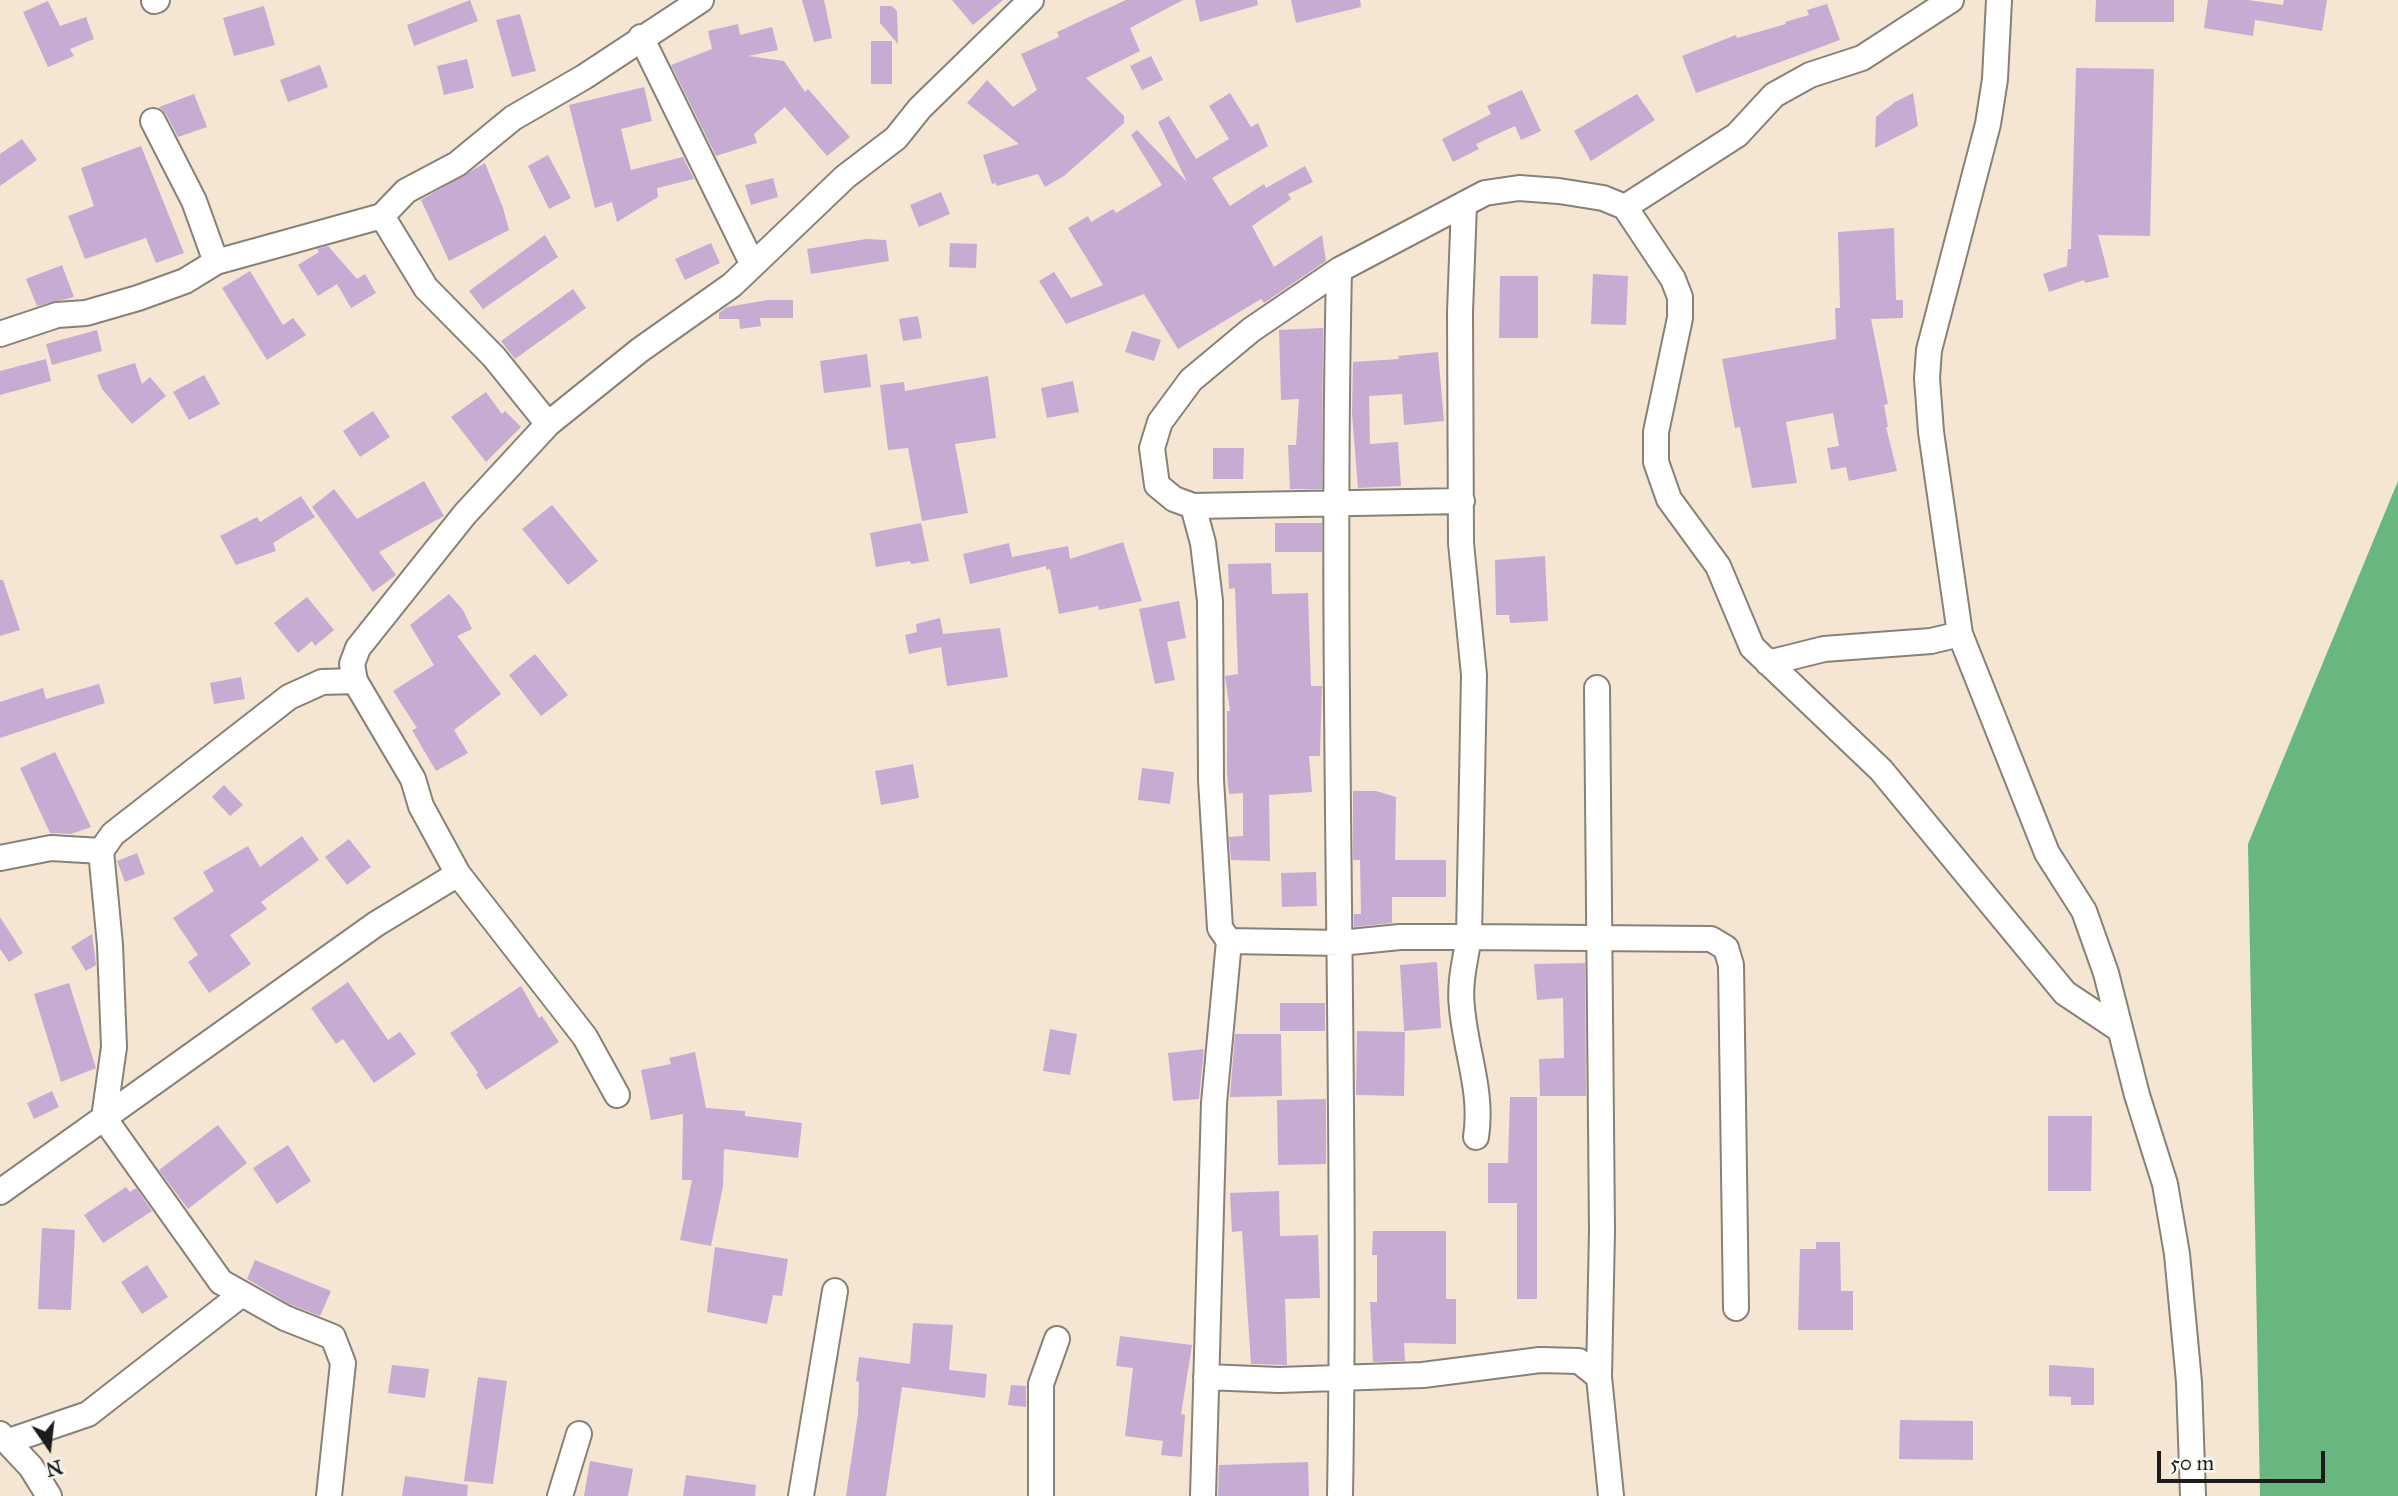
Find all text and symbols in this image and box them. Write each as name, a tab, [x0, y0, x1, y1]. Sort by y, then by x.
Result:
north arrow	[14, 1412, 84, 1482]
scale bar	[2160, 1436, 2328, 1480]
text: 50 m	[2170, 1450, 2214, 1476]
text: N	[44, 1455, 65, 1481]

